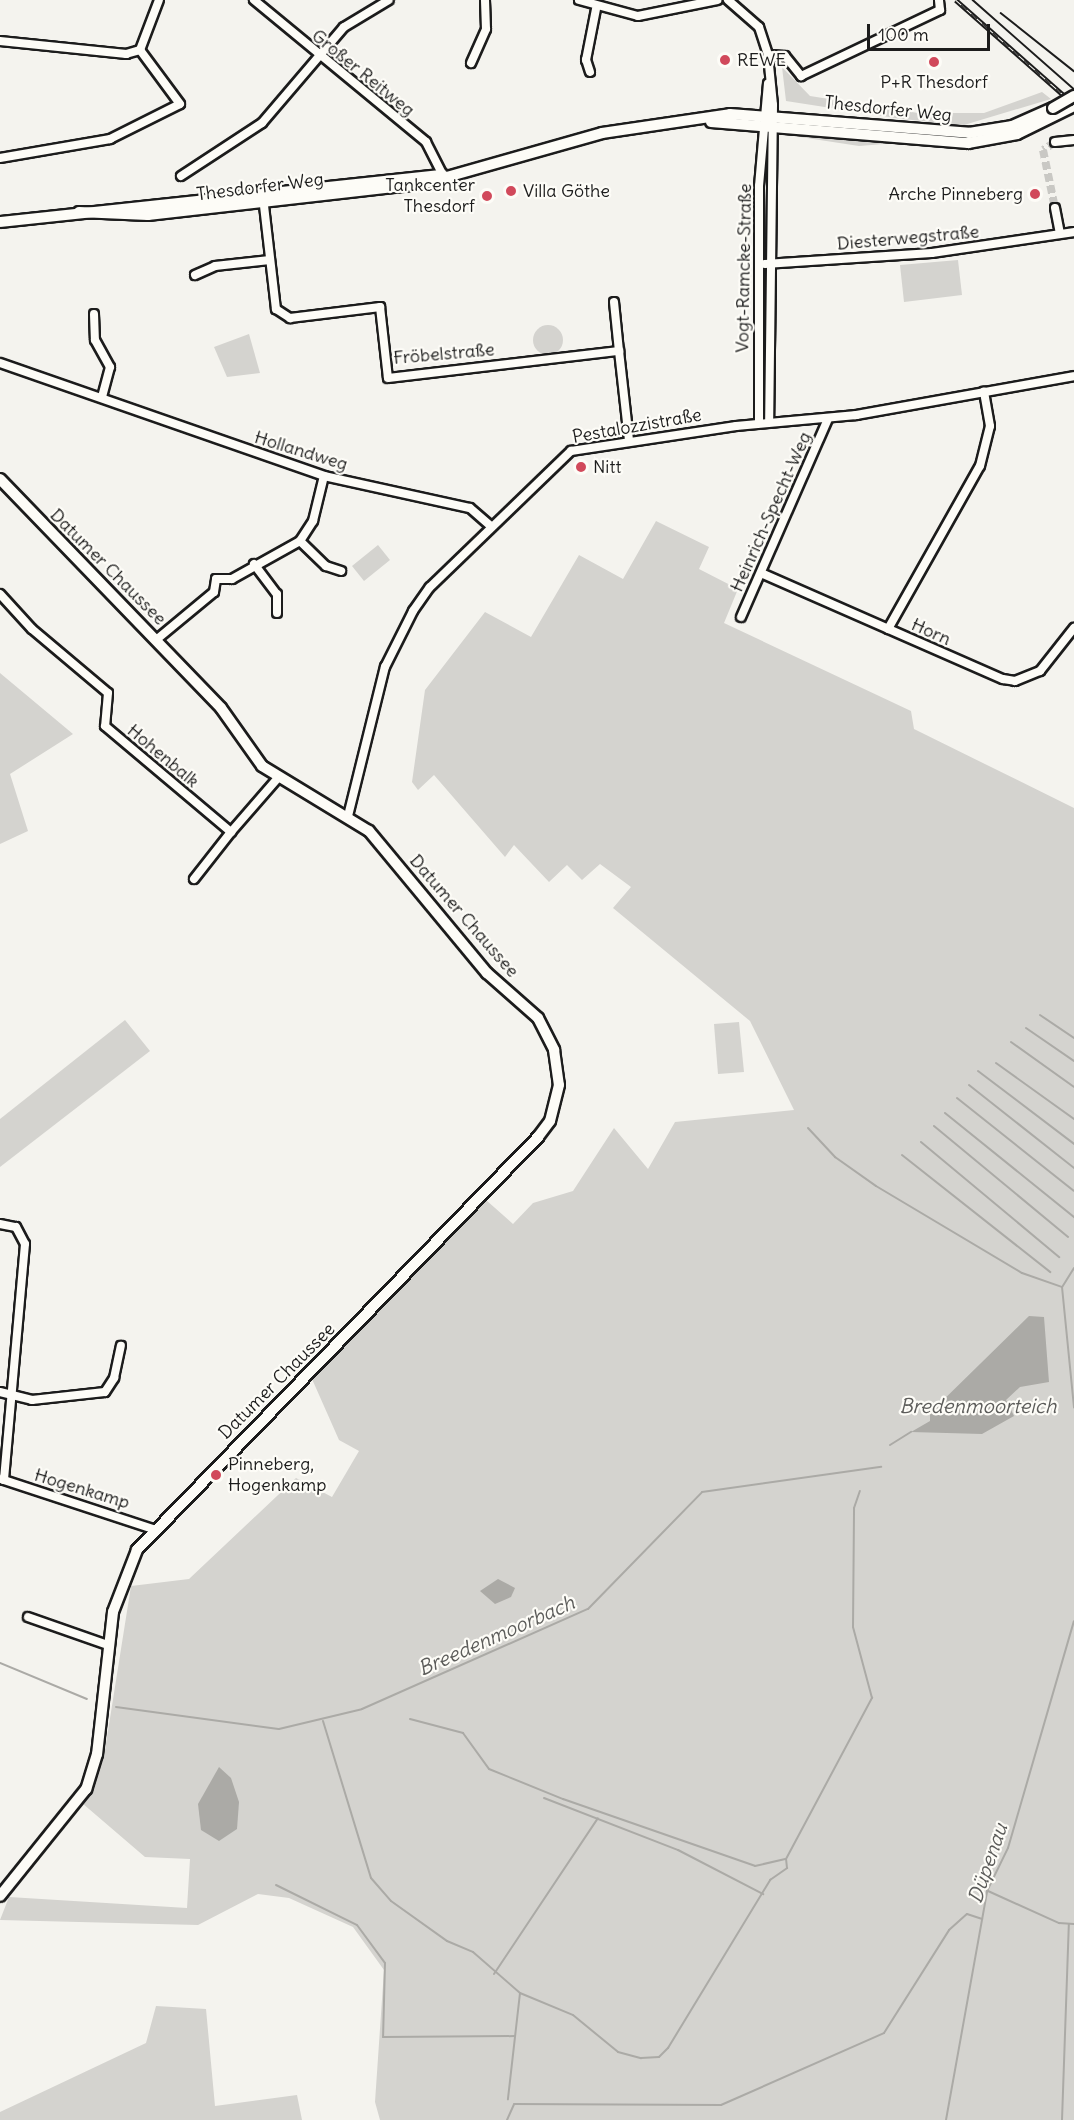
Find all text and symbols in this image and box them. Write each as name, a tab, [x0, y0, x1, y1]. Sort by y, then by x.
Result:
scale bar	[870, 12, 993, 50]
text: 100 m	[878, 23, 929, 46]
street label: Großer Reitweg	[307, 25, 419, 121]
place label: REWE	[737, 49, 786, 71]
marker: REWE	[718, 53, 732, 67]
marker: P+R Thesdorf	[927, 55, 941, 69]
place label: P+R Thesdorf	[880, 71, 988, 93]
street label: Thesdorfer Weg	[823, 92, 953, 126]
street label: Thesdorfer Weg	[195, 168, 325, 206]
place label: Tankcenter Thesdorf	[385, 175, 475, 218]
place label: Villa Göthe	[523, 180, 610, 202]
street label: Vogt-Ramcke-Straße	[732, 183, 756, 353]
place label: Arche Pinneberg	[889, 183, 1023, 205]
marker: Villa Göthe	[504, 184, 518, 198]
marker: Arche Pinneberg	[1028, 187, 1042, 201]
marker: Tankcenter Thesdorf	[480, 189, 494, 203]
street label: Diesterwegstraße	[836, 221, 980, 255]
street label: Fröbelstraße	[392, 339, 496, 369]
street label: Pestalozzistraße	[571, 404, 703, 448]
street label: Hollandweg	[252, 427, 350, 475]
street label: Heinrich-Specht-Weg	[726, 429, 816, 595]
place label: Nitt	[593, 456, 622, 478]
marker: Nitt	[574, 460, 588, 474]
street label: Datumer Chaussee	[45, 504, 171, 630]
street label: Horn	[908, 614, 954, 650]
street label: Hohenbalk	[123, 720, 203, 792]
street label: Datumer Chaussee	[405, 850, 523, 982]
street label: Datumer Chaussee	[214, 1318, 340, 1444]
water label: Bredenmoorteich	[899, 1393, 1057, 1417]
place label: Pinneberg, Hogenkamp	[228, 1454, 327, 1496]
street label: Hogenkamp	[32, 1464, 132, 1514]
marker: Pinneberg, Hogenkamp	[209, 1468, 223, 1482]
water label: Breedenmoorbach	[414, 1590, 578, 1680]
water label: Düpenau	[962, 1820, 1012, 1906]

